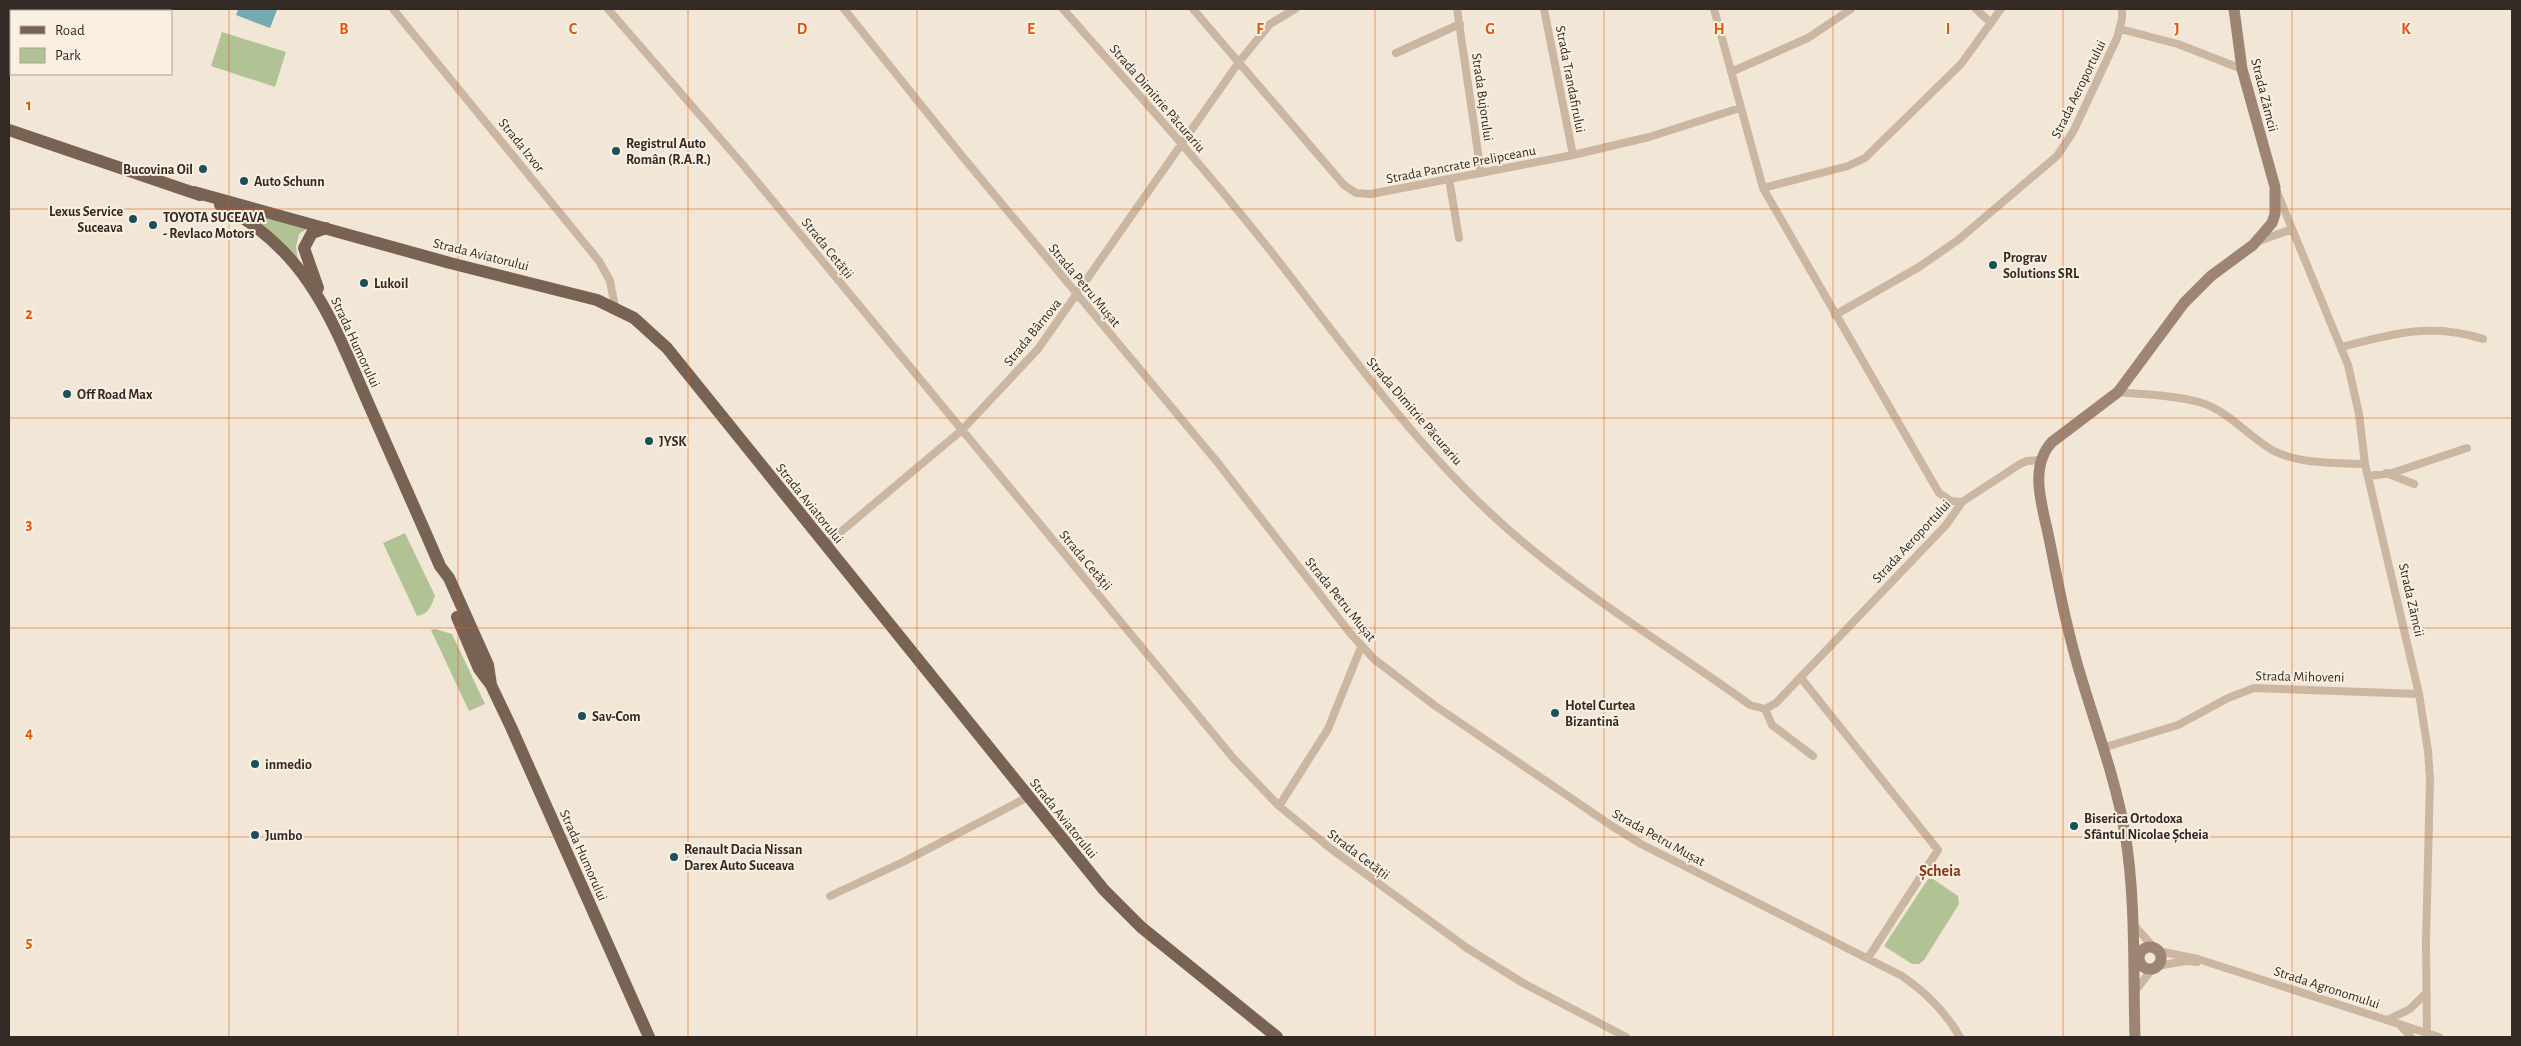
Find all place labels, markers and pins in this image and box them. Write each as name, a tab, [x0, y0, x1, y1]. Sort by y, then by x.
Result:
place label: Registrul Auto Român (R.A.R.)	[626, 137, 711, 167]
marker: Registrul Auto Român (R.A.R.)	[610, 145, 622, 157]
place label: Bucovina Oil	[123, 163, 193, 177]
marker: Bucovina Oil	[197, 163, 209, 175]
marker: Auto Schunn	[238, 175, 250, 187]
place label: Auto Schunn	[254, 175, 325, 189]
place label: Lexus Service Suceava	[49, 205, 123, 235]
place label: TOYOTA SUCEAVA - Revlaco Motors	[163, 211, 266, 241]
marker: Lexus Service Suceava	[127, 213, 139, 225]
marker: TOYOTA SUCEAVA - Revlaco Motors	[147, 219, 159, 231]
place label: Prograv Solutions SRL	[2003, 251, 2080, 281]
marker: Prograv Solutions SRL	[1987, 259, 1999, 271]
marker: Lukoil	[358, 277, 370, 289]
place label: Lukoil	[374, 277, 408, 291]
marker: Off Road Max	[61, 388, 73, 400]
place label: Off Road Max	[77, 388, 153, 402]
marker: JYSK	[643, 435, 655, 447]
place label: JYSK	[659, 435, 687, 449]
place label: Hotel Curtea Bizantină	[1565, 699, 1636, 729]
marker: Hotel Curtea Bizantină	[1549, 707, 1561, 719]
marker: Sav-Com	[576, 710, 588, 722]
place label: Sav-Com	[592, 710, 641, 724]
marker: inmedio	[249, 758, 261, 770]
place label: inmedio	[265, 758, 312, 772]
place label: Biserica Ortodoxa Sfântul Nicolae Șcheia	[2084, 812, 2209, 843]
marker: Biserica Ortodoxa Sfântul Nicolae Șcheia	[2068, 820, 2080, 832]
marker: Jumbo	[249, 829, 261, 841]
place label: Jumbo	[265, 829, 302, 843]
place label: Renault Dacia Nissan Darex Auto Suceava	[684, 843, 802, 873]
marker: Renault Dacia Nissan Darex Auto Suceava	[668, 851, 680, 863]

